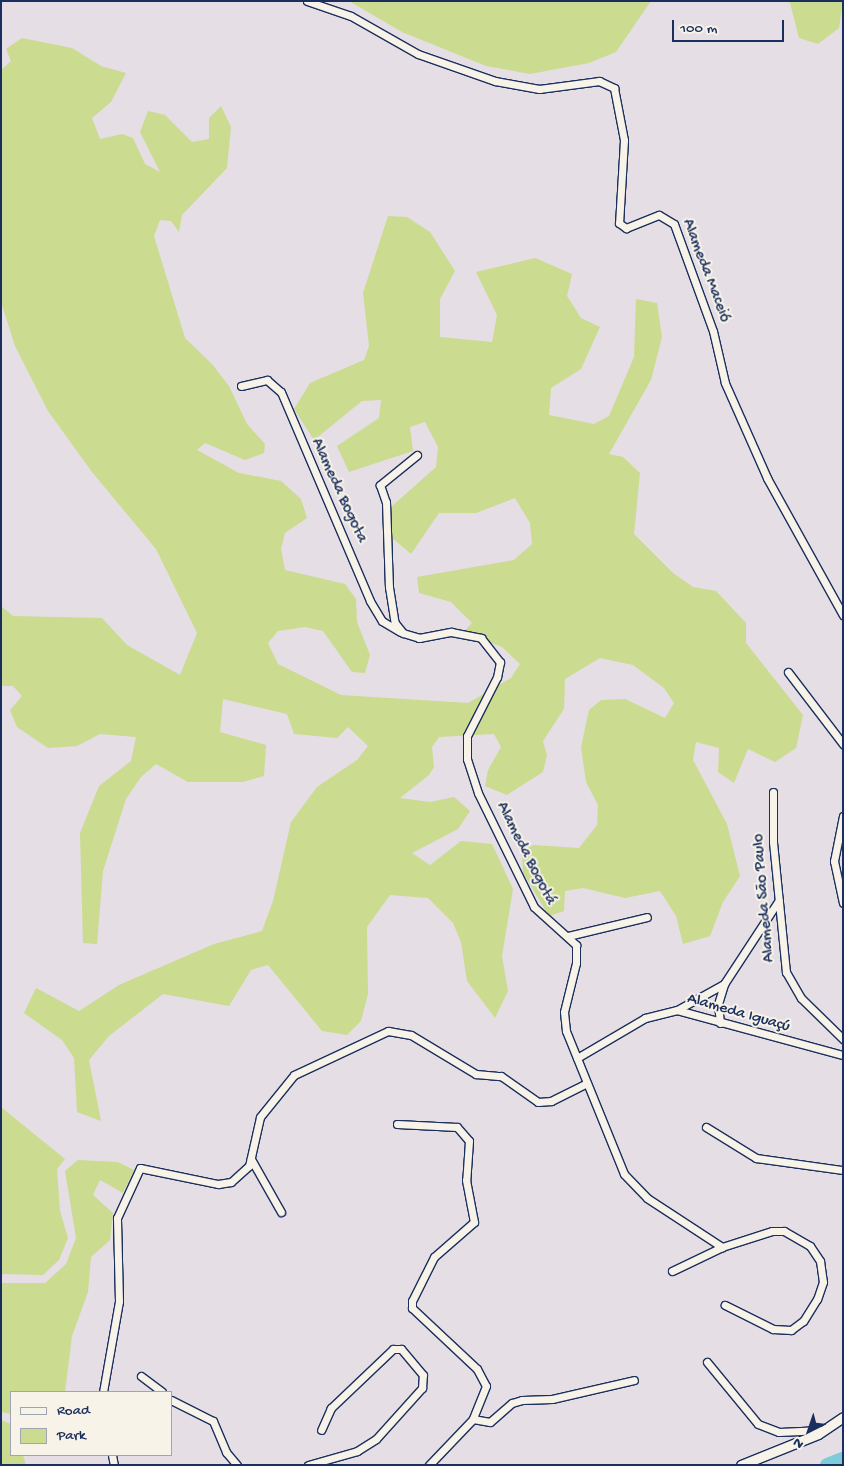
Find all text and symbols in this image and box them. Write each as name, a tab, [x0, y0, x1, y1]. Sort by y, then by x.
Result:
scale bar	[674, 10, 786, 42]
text: 100 m	[680, 20, 717, 38]
street label: Alameda Maceió	[677, 217, 733, 325]
street label: Alameda Bogota	[305, 436, 371, 546]
street label: Alameda Bogotá	[491, 799, 559, 909]
street label: Alameda São Paulo	[750, 833, 780, 963]
street label: Alameda Iguaçú	[685, 990, 791, 1038]
legend	[10, 1391, 172, 1456]
text: Road	[57, 1402, 90, 1420]
north arrow	[784, 1406, 834, 1456]
text: Park	[57, 1427, 86, 1445]
text: N	[790, 1433, 808, 1452]

